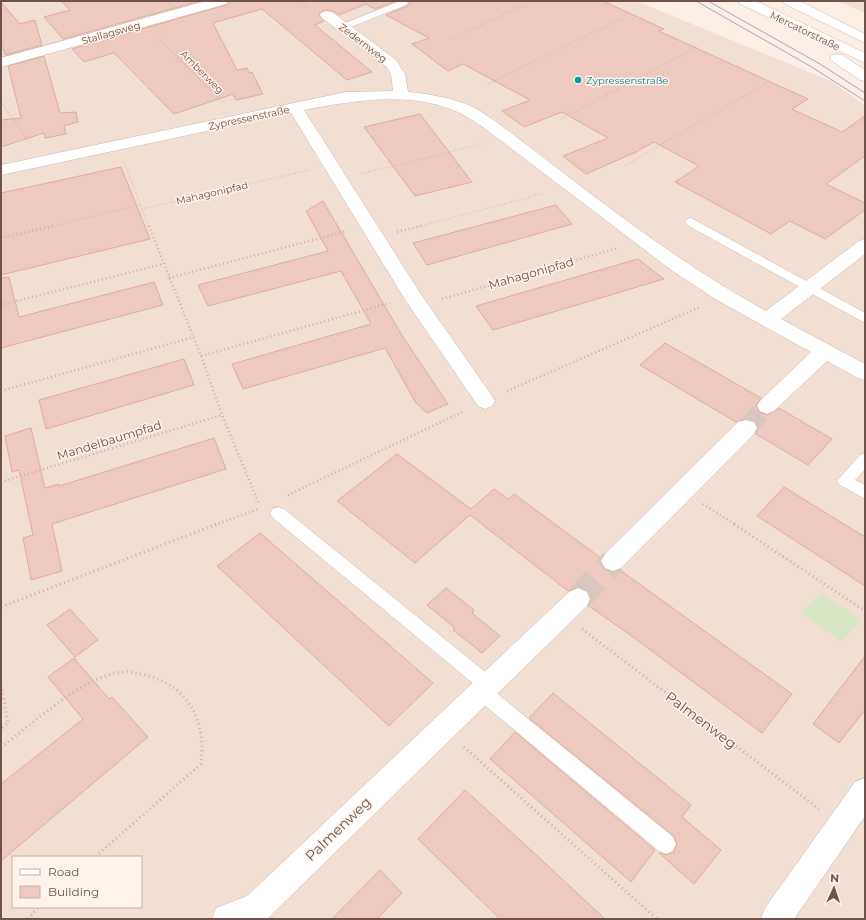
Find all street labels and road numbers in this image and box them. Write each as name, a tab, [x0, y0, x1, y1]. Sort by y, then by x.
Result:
street label: Mercatorstraße	[768, 8, 842, 54]
street label: Stallagsweg	[80, 18, 142, 48]
street label: Zedernweg	[336, 21, 390, 65]
street label: Amberweg	[177, 47, 227, 97]
street label: Zypressenstraße	[207, 103, 291, 133]
street label: Mahagonipfad	[175, 178, 249, 208]
street label: Mahagonipfad	[487, 254, 575, 292]
street label: Mandelbaumpfad	[55, 417, 163, 463]
street label: Palmenweg	[662, 687, 740, 753]
street label: Palmenweg	[301, 793, 375, 865]

